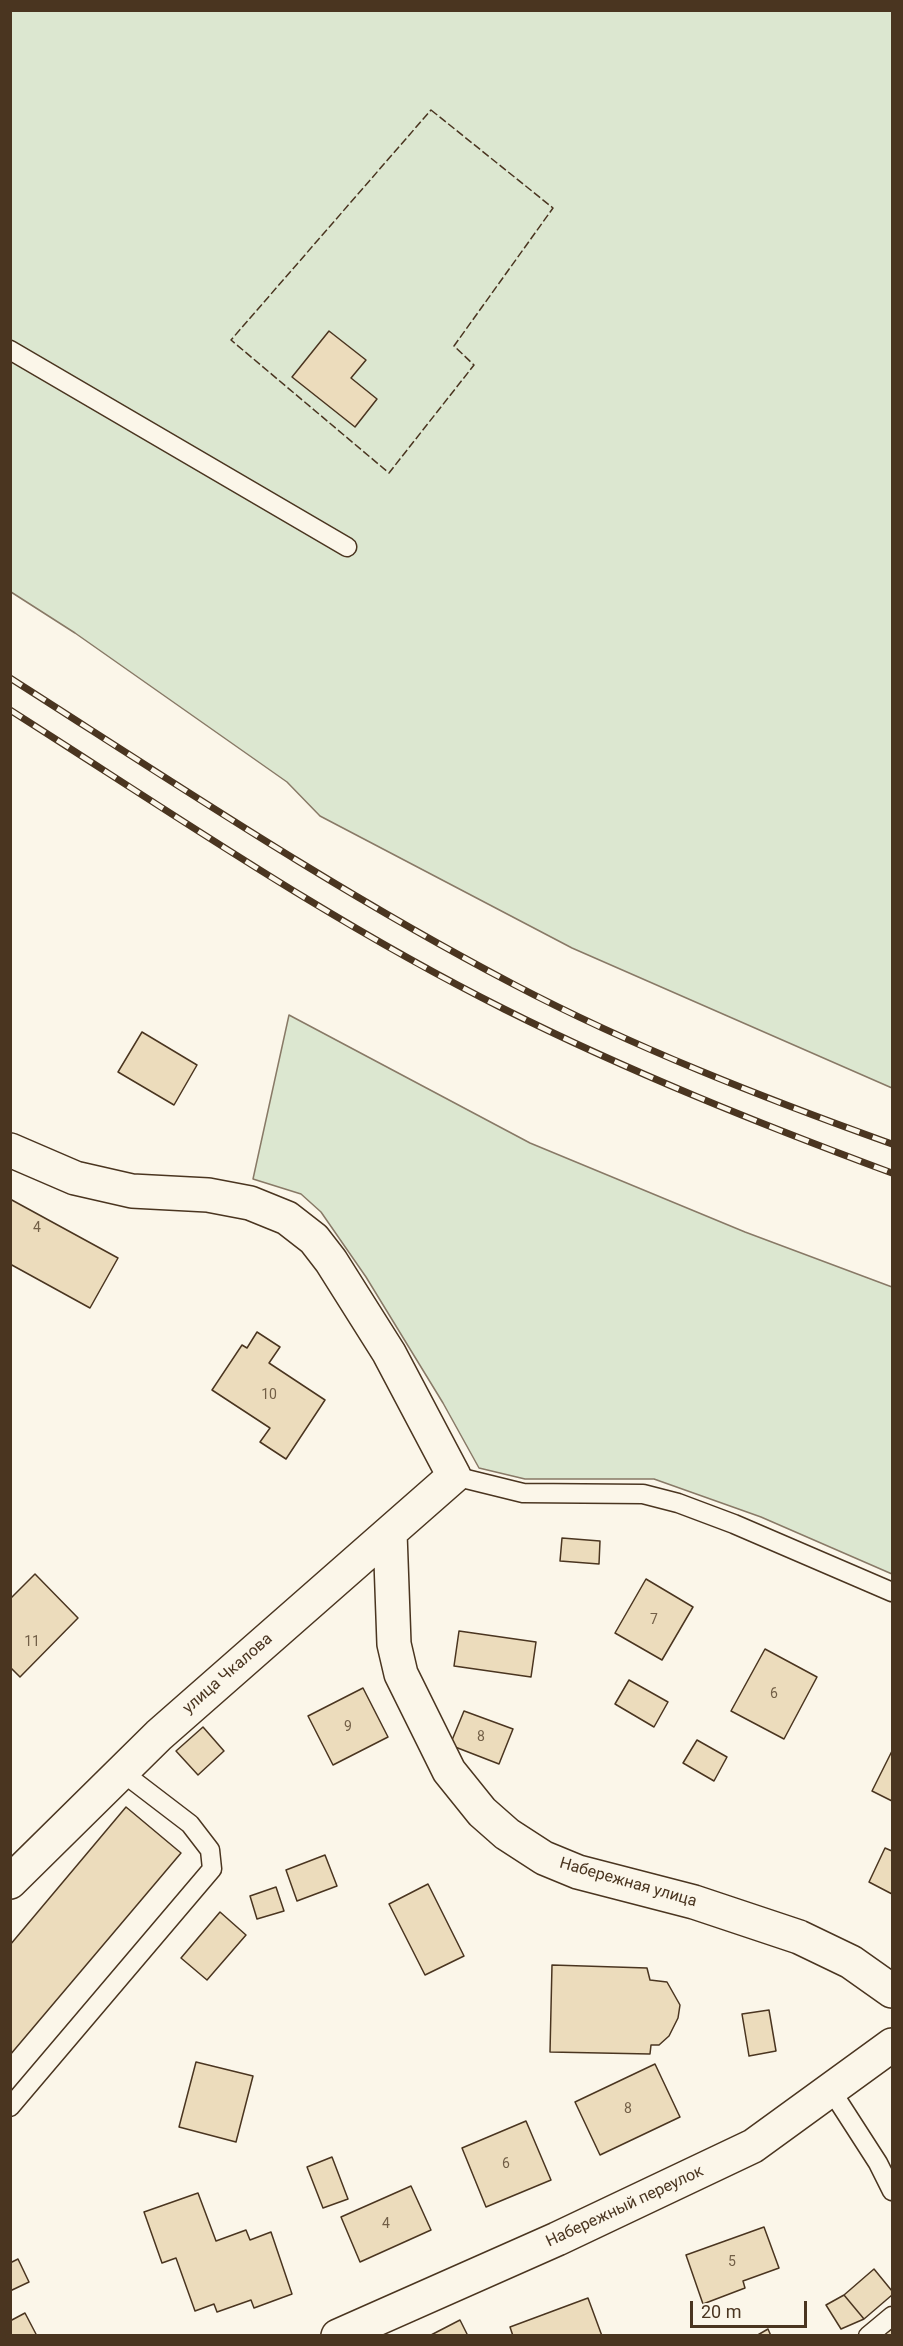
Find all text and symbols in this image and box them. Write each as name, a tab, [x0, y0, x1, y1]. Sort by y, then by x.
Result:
house number: 4	[33, 1220, 41, 1236]
house number: 10	[261, 1387, 277, 1403]
house number: 7	[650, 1612, 658, 1628]
street label: улица Чкалова	[179, 1630, 277, 1718]
house number: 11	[24, 1634, 40, 1650]
house number: 6	[770, 1686, 778, 1702]
house number: 9	[344, 1719, 352, 1735]
house number: 8	[477, 1729, 485, 1745]
street label: Набережная улица	[557, 1854, 699, 1912]
house number: 8	[624, 2101, 632, 2117]
house number: 6	[502, 2156, 510, 2172]
street label: Набережный переулок	[543, 2162, 707, 2252]
house number: 4	[382, 2216, 390, 2232]
house number: 5	[728, 2254, 736, 2270]
scale bar	[693, 2289, 810, 2327]
text: 20 m	[701, 2301, 741, 2322]

